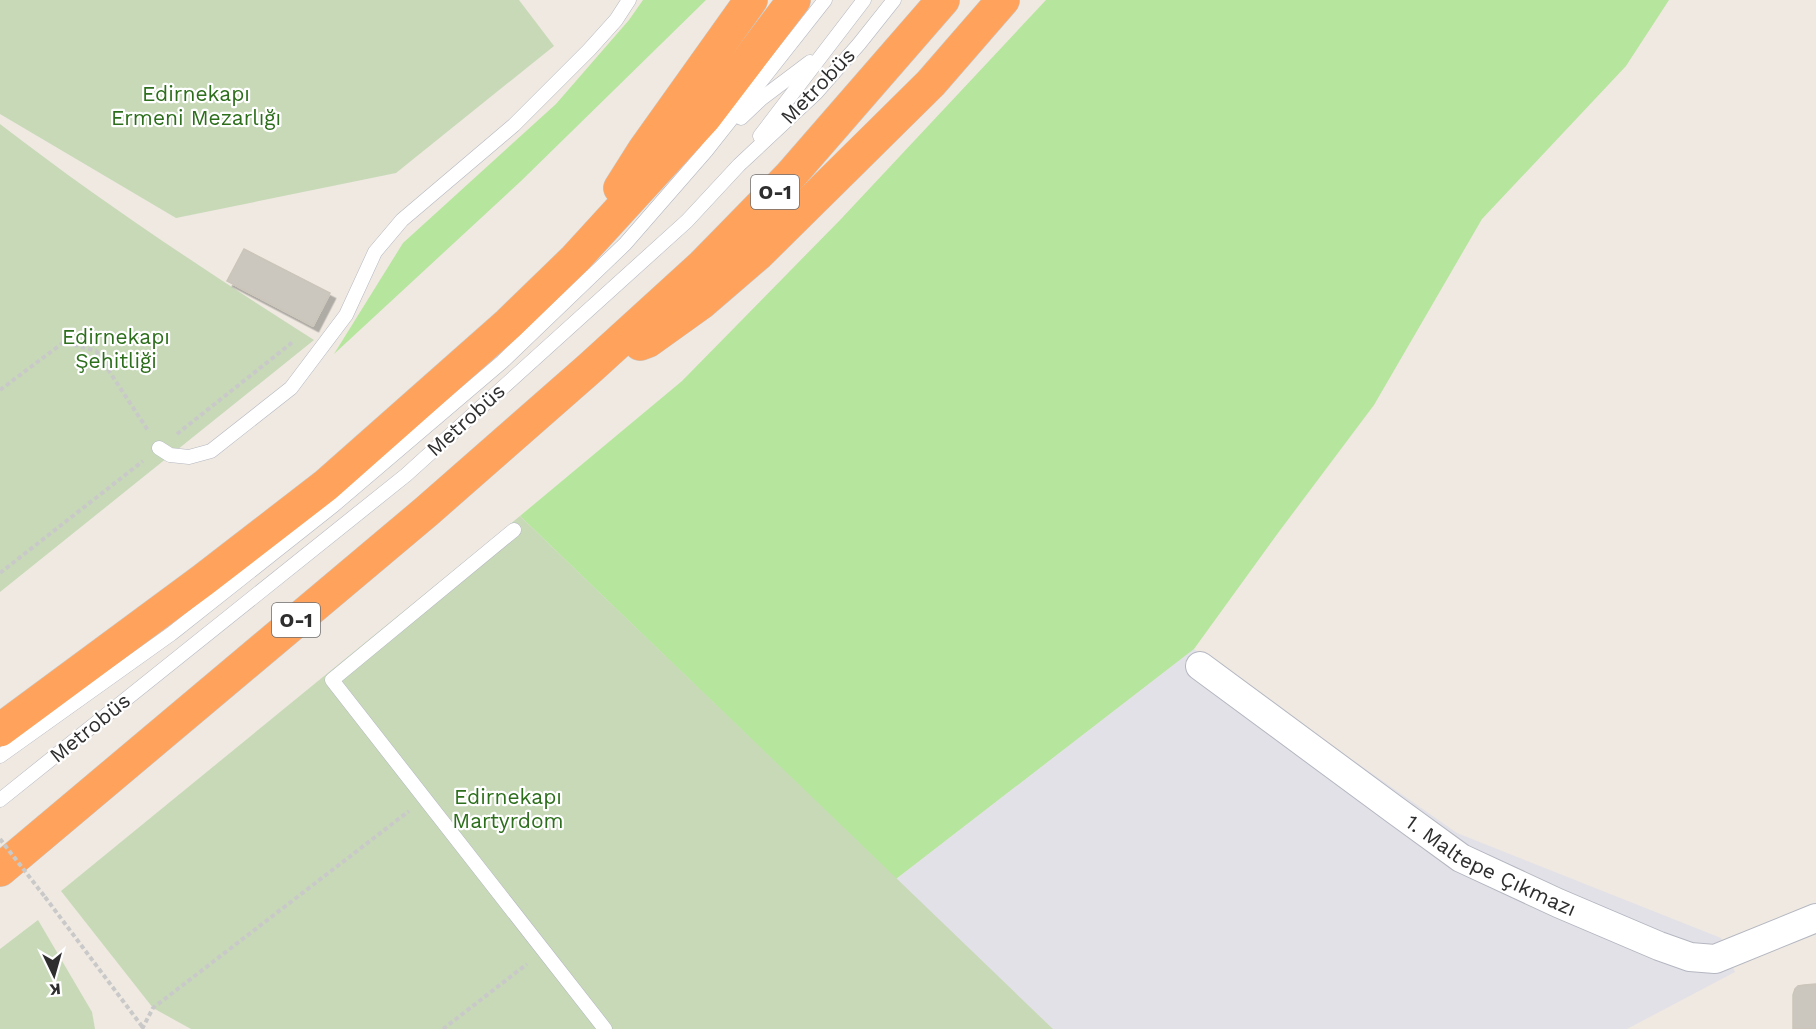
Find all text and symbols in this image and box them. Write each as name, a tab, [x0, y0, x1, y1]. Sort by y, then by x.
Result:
street label: Metrobüs	[775, 42, 860, 129]
park label: Edirnekapı Ermeni Mezarlığı	[111, 81, 281, 130]
road number: O-1	[751, 175, 799, 209]
park label: Edirnekapı Şehitliği	[62, 324, 170, 373]
street label: Metrobüs	[421, 378, 510, 461]
road number: O-1	[272, 603, 320, 637]
street label: Metrobüs	[44, 688, 135, 768]
park label: Edirnekapı Martyrdom	[452, 784, 564, 833]
street label: 1. Maltepe Çıkmazı	[1401, 809, 1580, 921]
north arrow	[24, 945, 84, 1005]
text: K	[49, 979, 62, 999]

